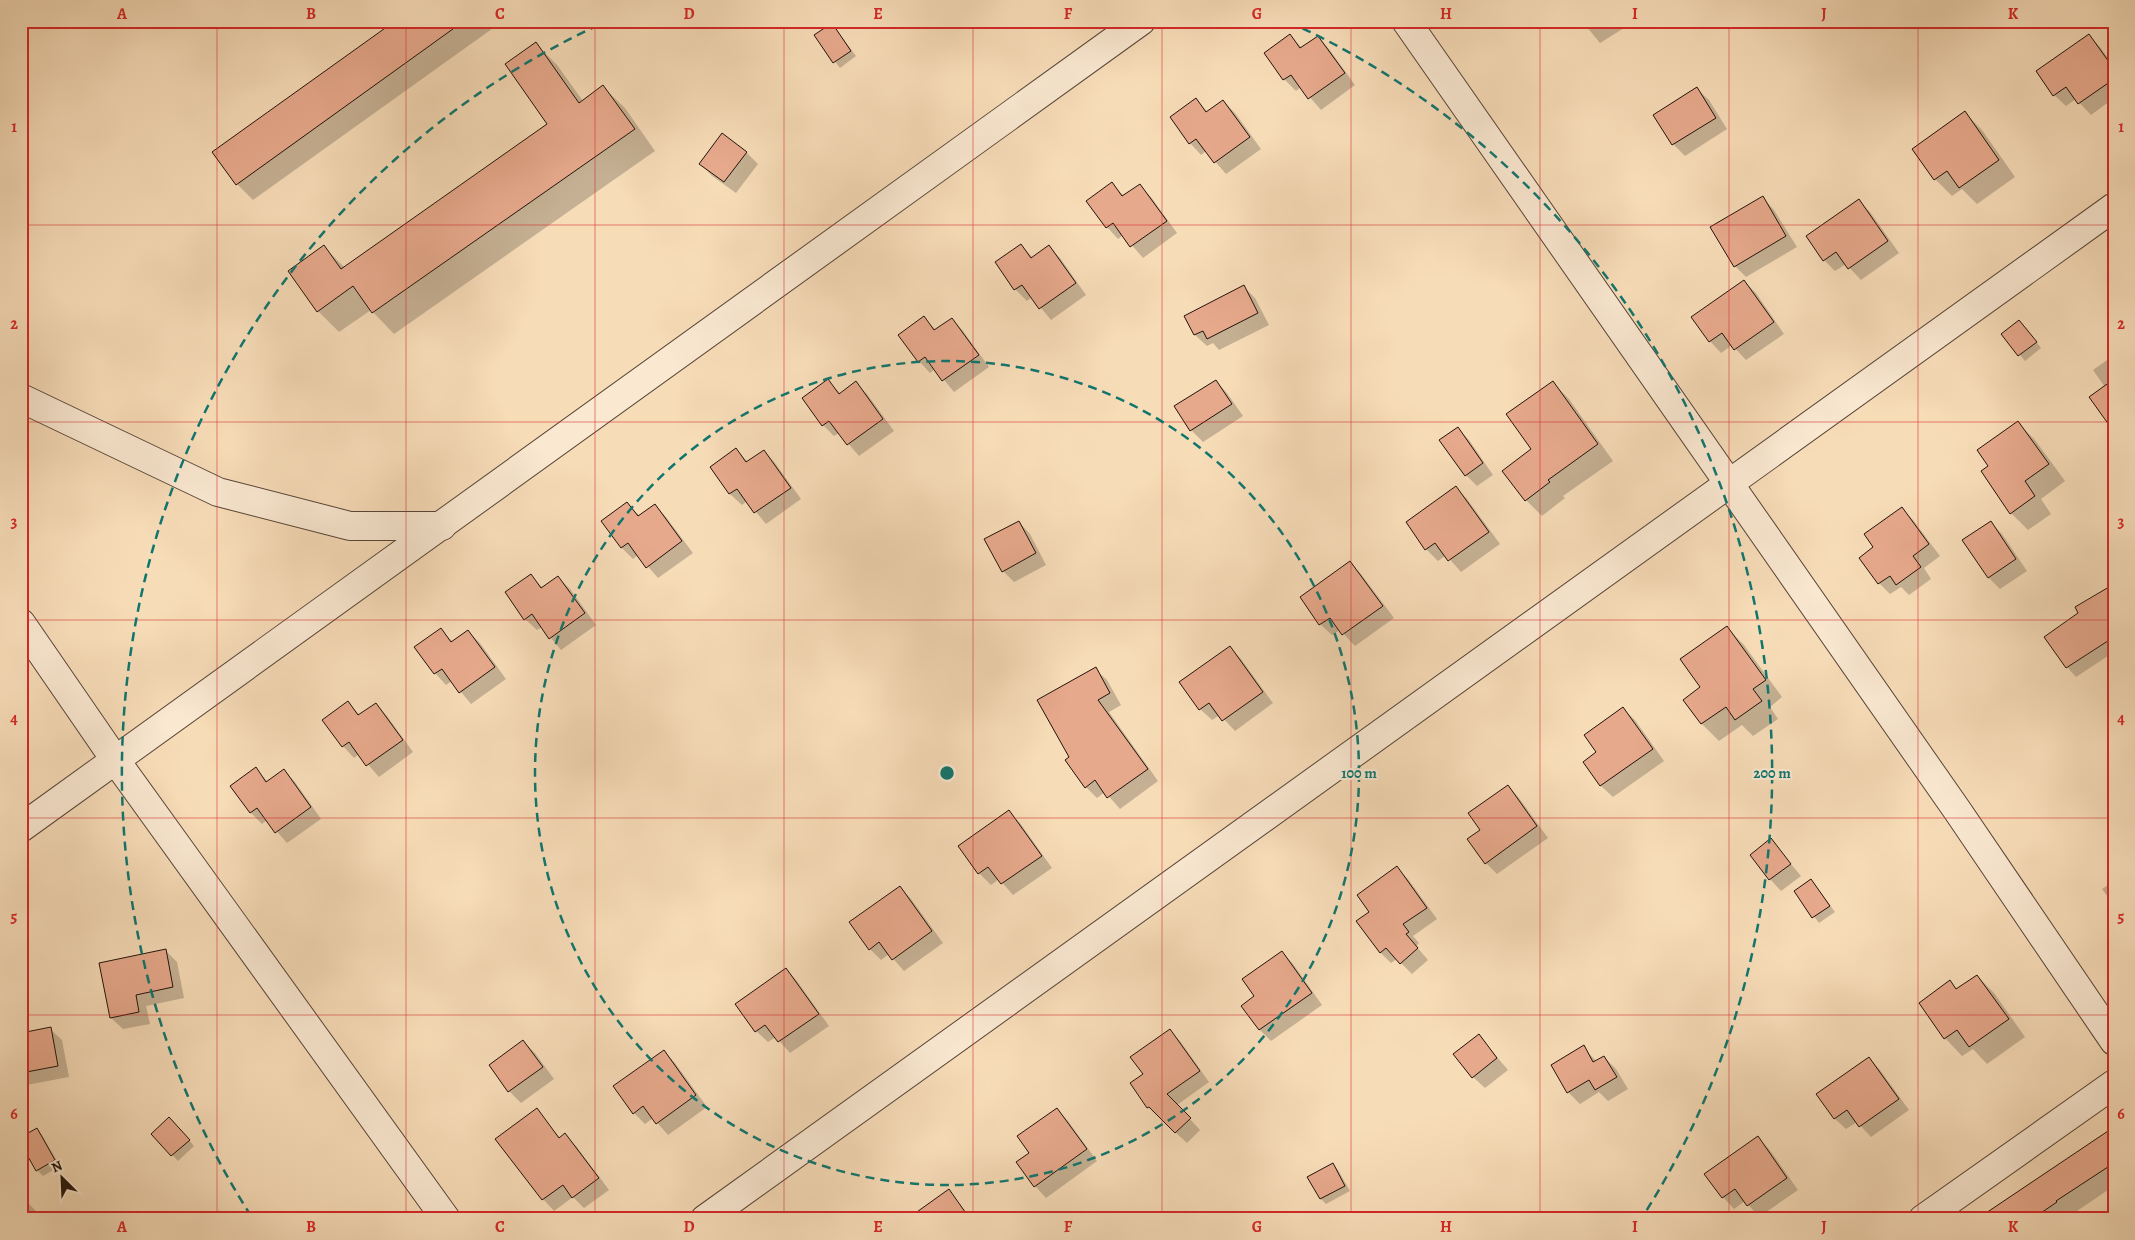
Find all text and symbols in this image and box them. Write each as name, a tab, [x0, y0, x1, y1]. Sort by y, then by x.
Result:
text: A	[116, 3, 128, 25]
text: B	[306, 3, 316, 25]
text: C	[495, 3, 505, 25]
text: D	[683, 3, 695, 25]
text: E	[873, 3, 883, 25]
text: F	[1064, 3, 1073, 25]
text: G	[1252, 3, 1262, 25]
text: H	[1440, 3, 1452, 25]
text: I	[1632, 3, 1638, 25]
text: J	[1821, 3, 1827, 25]
text: K	[2008, 3, 2019, 25]
text: 1	[11, 116, 17, 138]
text: 1	[2118, 116, 2124, 138]
text: 2	[10, 313, 18, 335]
text: 2	[2117, 313, 2125, 335]
text: 3	[11, 511, 18, 533]
text: 3	[2118, 511, 2125, 533]
text: 4	[10, 708, 18, 730]
text: 4	[2117, 708, 2125, 730]
text: 100 m	[1341, 763, 1377, 783]
text: 200 m	[1753, 763, 1791, 783]
centre of rings	[938, 764, 956, 782]
text: 5	[11, 906, 18, 928]
text: 5	[2118, 906, 2125, 928]
text: 6	[10, 1103, 18, 1125]
text: 6	[2117, 1103, 2125, 1125]
north arrow	[38, 1152, 88, 1202]
text: N	[48, 1156, 65, 1177]
text: A	[116, 1216, 128, 1238]
text: B	[306, 1216, 316, 1238]
text: C	[495, 1216, 505, 1238]
text: D	[683, 1216, 695, 1238]
text: E	[873, 1216, 883, 1238]
text: F	[1064, 1216, 1073, 1238]
text: G	[1252, 1216, 1262, 1238]
text: H	[1440, 1216, 1452, 1238]
text: I	[1632, 1216, 1638, 1238]
text: J	[1821, 1216, 1827, 1238]
text: K	[2008, 1216, 2019, 1238]

